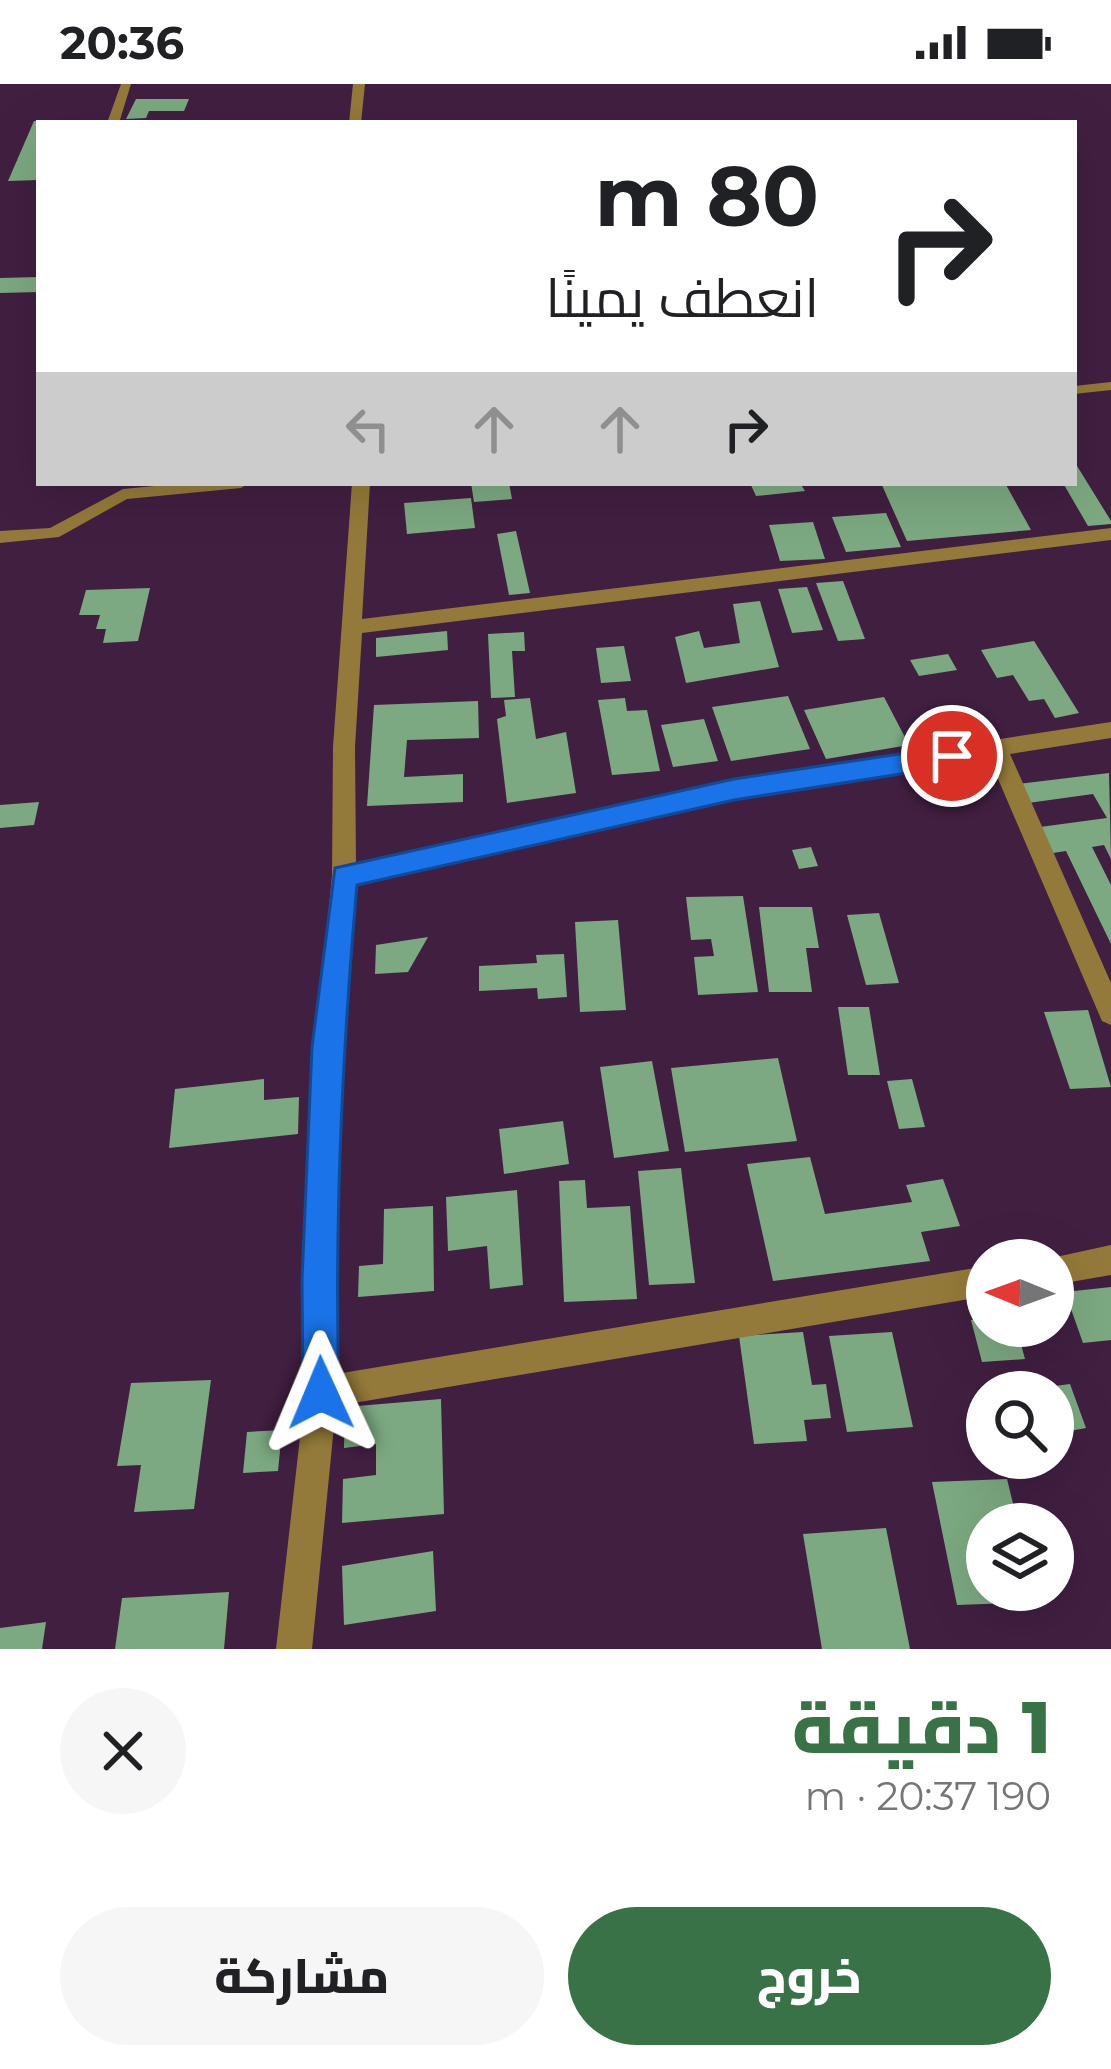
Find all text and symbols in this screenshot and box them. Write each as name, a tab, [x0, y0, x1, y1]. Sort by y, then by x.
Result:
text: 20:36	[60, 15, 184, 70]
text: 80 m	[595, 145, 819, 247]
icon: right	[861, 168, 1017, 324]
text: انعطف يمينًا	[546, 265, 819, 331]
icon: left	[335, 396, 401, 462]
icon: ahead	[461, 396, 527, 462]
icon: ahead	[587, 396, 653, 462]
icon: right	[713, 396, 779, 462]
pin	[901, 705, 1003, 807]
icon: arrive	[919, 723, 985, 789]
north arrow	[966, 1239, 1074, 1347]
map controls	[966, 1239, 1074, 1611]
position arrow	[258, 1330, 384, 1456]
button: search	[966, 1371, 1074, 1479]
button: layers	[966, 1503, 1074, 1611]
text: 1 دقيقة	[792, 1683, 1051, 1771]
button: close	[60, 1688, 186, 1814]
text: 190 m · 20:37	[805, 1772, 1051, 1820]
button: مشاركة	[60, 1907, 544, 2045]
button: خروج	[568, 1907, 1051, 2045]

